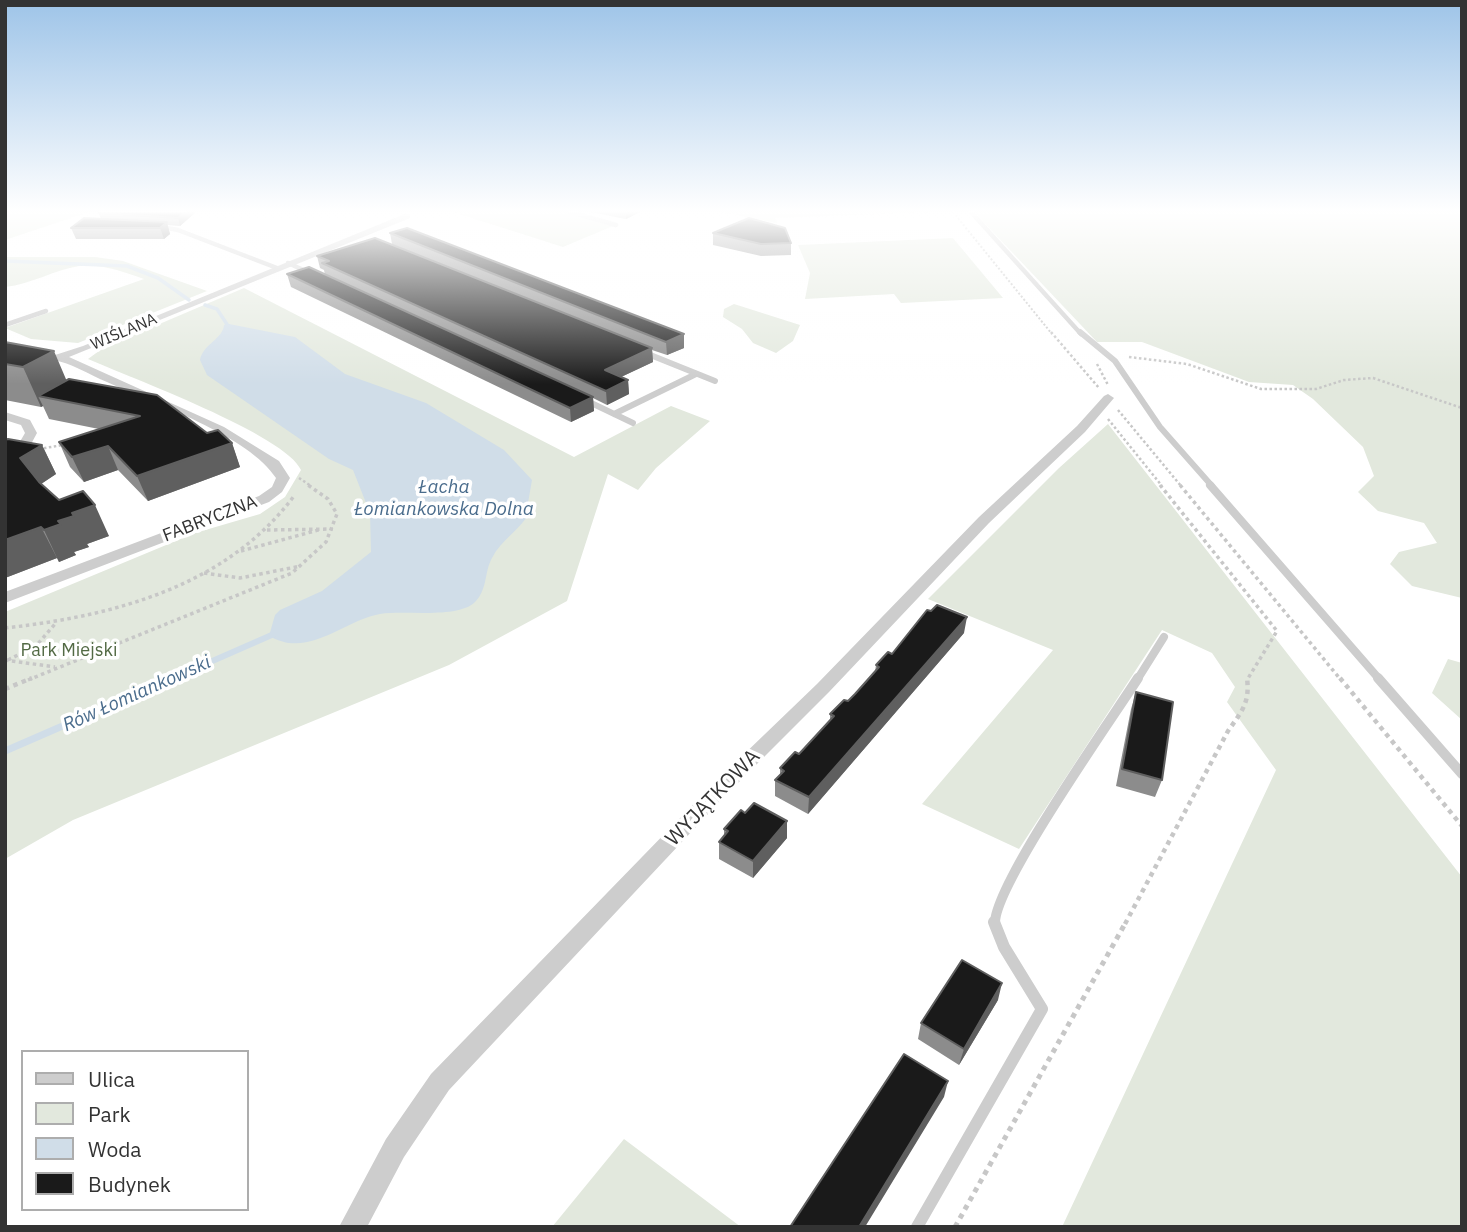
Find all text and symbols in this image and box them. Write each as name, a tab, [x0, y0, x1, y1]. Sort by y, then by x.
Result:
street label: WIŚLANA	[88, 309, 160, 355]
water label: Łacha Łomiankowska Dolna	[354, 477, 534, 521]
street label: FABRYCZNA	[160, 491, 260, 547]
park label: Park Miejski	[21, 640, 117, 662]
water label: Rów Łomiankowski	[59, 651, 215, 737]
street label: WYJĄTKOWA	[661, 744, 765, 852]
legend	[21, 1050, 248, 1211]
text: Ulica	[88, 1065, 135, 1093]
text: Park	[88, 1100, 131, 1128]
text: Woda	[88, 1135, 142, 1163]
text: Budynek	[88, 1170, 171, 1198]

